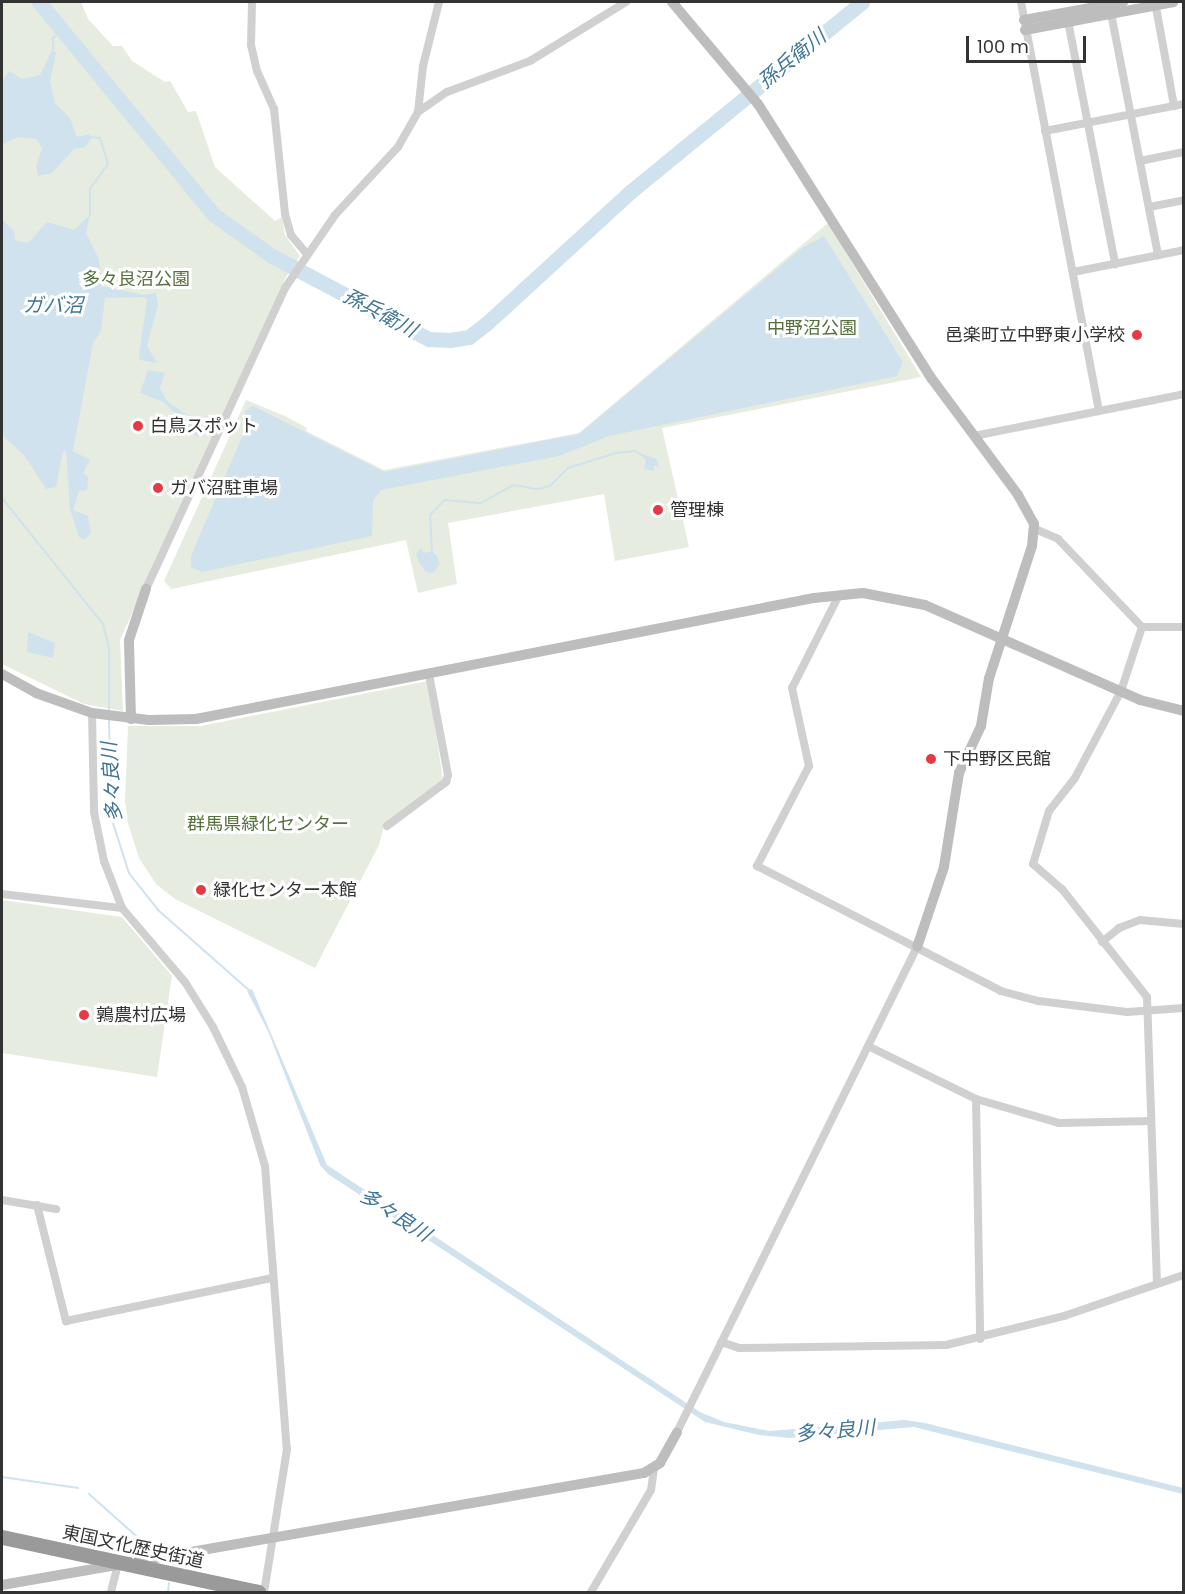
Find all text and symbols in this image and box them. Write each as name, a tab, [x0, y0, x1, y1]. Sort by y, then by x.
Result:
scale bar	[969, 24, 1089, 62]
water label: 孫兵衛川	[753, 25, 831, 93]
text: 100 m	[977, 34, 1029, 59]
park label: 多々良沼公園	[82, 268, 190, 290]
water label: 孫兵衛川	[339, 284, 421, 342]
water label: ガバ沼	[23, 293, 83, 317]
park label: 中野沼公園	[767, 317, 857, 339]
place label: 邑楽町立中野東小学校	[945, 324, 1125, 346]
marker: 邑楽町立中野東小学校	[1130, 328, 1144, 342]
place label: 白鳥スポット	[150, 415, 258, 437]
marker: 白鳥スポット	[131, 419, 145, 433]
place label: ガバ沼駐車場	[170, 477, 278, 499]
marker: ガバ沼駐車場	[151, 481, 165, 495]
place label: 管理棟	[670, 499, 724, 521]
marker: 管理棟	[651, 503, 665, 517]
water label: 多々良川	[97, 741, 127, 823]
place label: 下中野区民館	[943, 748, 1051, 770]
marker: 下中野区民館	[924, 752, 938, 766]
park label: 群馬県緑化センター	[187, 813, 349, 835]
place label: 緑化センター本館	[213, 879, 357, 901]
marker: 緑化センター本館	[194, 883, 208, 897]
place label: 鶉農村広場	[96, 1004, 186, 1026]
marker: 鶉農村広場	[77, 1008, 91, 1022]
water label: 多々良川	[355, 1183, 435, 1247]
water label: 多々良川	[794, 1416, 876, 1446]
street label: 東国文化歴史街道	[60, 1521, 206, 1573]

